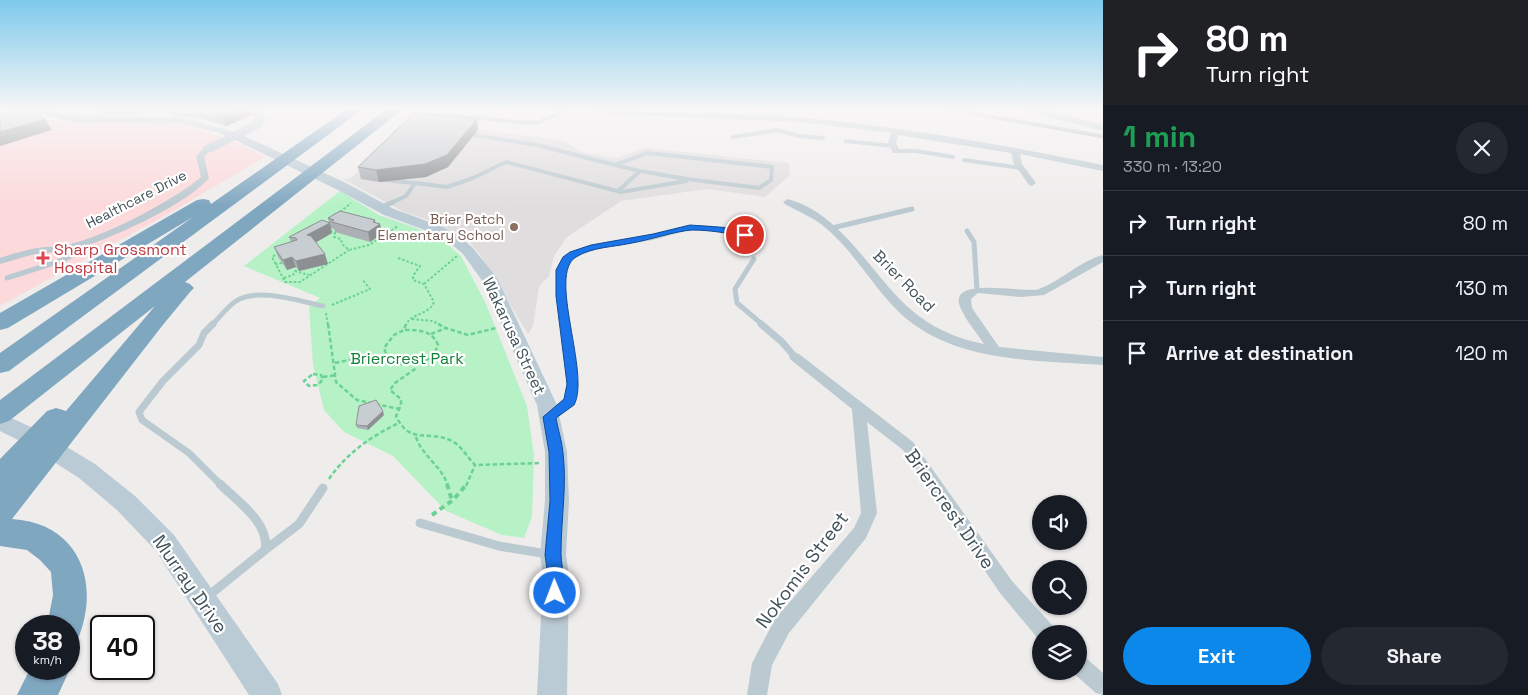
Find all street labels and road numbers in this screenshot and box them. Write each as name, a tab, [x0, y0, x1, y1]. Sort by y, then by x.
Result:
street label: Healthcare Drive	[83, 166, 189, 232]
street label: Brier Road	[868, 245, 940, 317]
street label: Wakarusa Street	[478, 274, 550, 398]
street label: Briercrest Drive	[899, 444, 1001, 574]
street label: Nokomis Street	[750, 507, 854, 633]
street label: Murray Drive	[147, 530, 233, 638]

